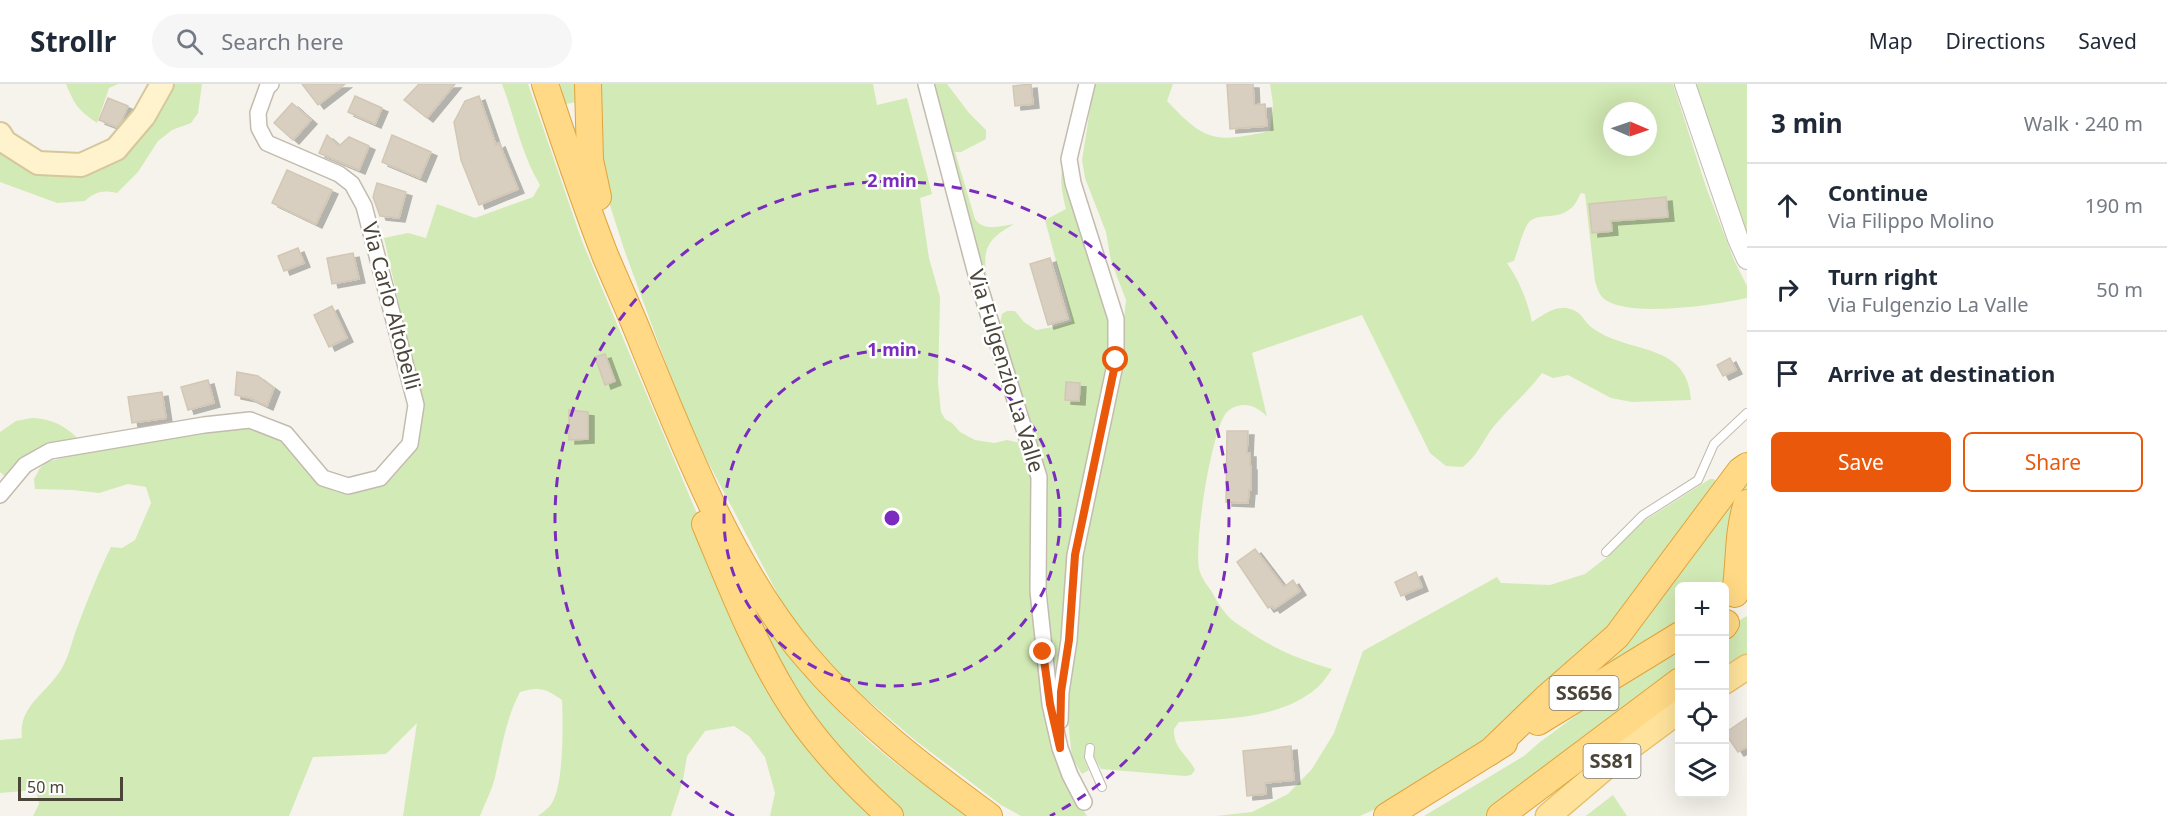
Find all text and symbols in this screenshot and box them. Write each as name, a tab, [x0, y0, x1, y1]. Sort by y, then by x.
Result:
search box	[152, 14, 572, 68]
text: Strollr	[30, 22, 116, 60]
icon: search	[173, 25, 206, 58]
text: Search here	[221, 26, 344, 56]
text: Map	[1869, 27, 1913, 55]
text: Directions	[1946, 27, 2045, 55]
text: Saved	[2078, 27, 2137, 55]
north arrow	[1603, 102, 1657, 156]
text: 3 min	[1771, 105, 1843, 141]
text: Walk · 240 m	[2024, 110, 2143, 137]
text: 2 min	[867, 168, 917, 192]
text: Continue	[1828, 177, 1928, 207]
icon: ahead	[1771, 189, 1804, 222]
text: 190 m	[2085, 192, 2143, 219]
text: Via Filippo Molino	[1828, 207, 1994, 234]
street label: Via Carlo Altobelli	[356, 219, 428, 393]
text: Turn right	[1828, 261, 1938, 291]
street label: Via Fulgenzio La Valle	[963, 266, 1051, 476]
icon: right	[1771, 273, 1804, 306]
text: 50 m	[2096, 276, 2143, 303]
text: Via Fulgenzio La Valle	[1828, 291, 2029, 318]
text: 1 min	[867, 337, 917, 361]
route start	[1102, 346, 1128, 372]
icon: arrive	[1771, 357, 1804, 390]
text: Arrive at destination	[1828, 358, 2055, 388]
button: Save	[1771, 432, 1951, 492]
button: Share	[1963, 432, 2143, 492]
centre of rings	[882, 508, 902, 528]
map controls	[1675, 582, 1729, 798]
button: +	[1675, 582, 1729, 636]
button: −	[1675, 636, 1729, 690]
route end	[1029, 638, 1055, 664]
road number: SS656	[1550, 676, 1618, 710]
button: locate	[1675, 690, 1729, 744]
road number: SS81	[1584, 744, 1640, 778]
button: layers	[1675, 744, 1729, 798]
scale bar	[18, 774, 123, 802]
text: 50 m	[27, 776, 64, 798]

